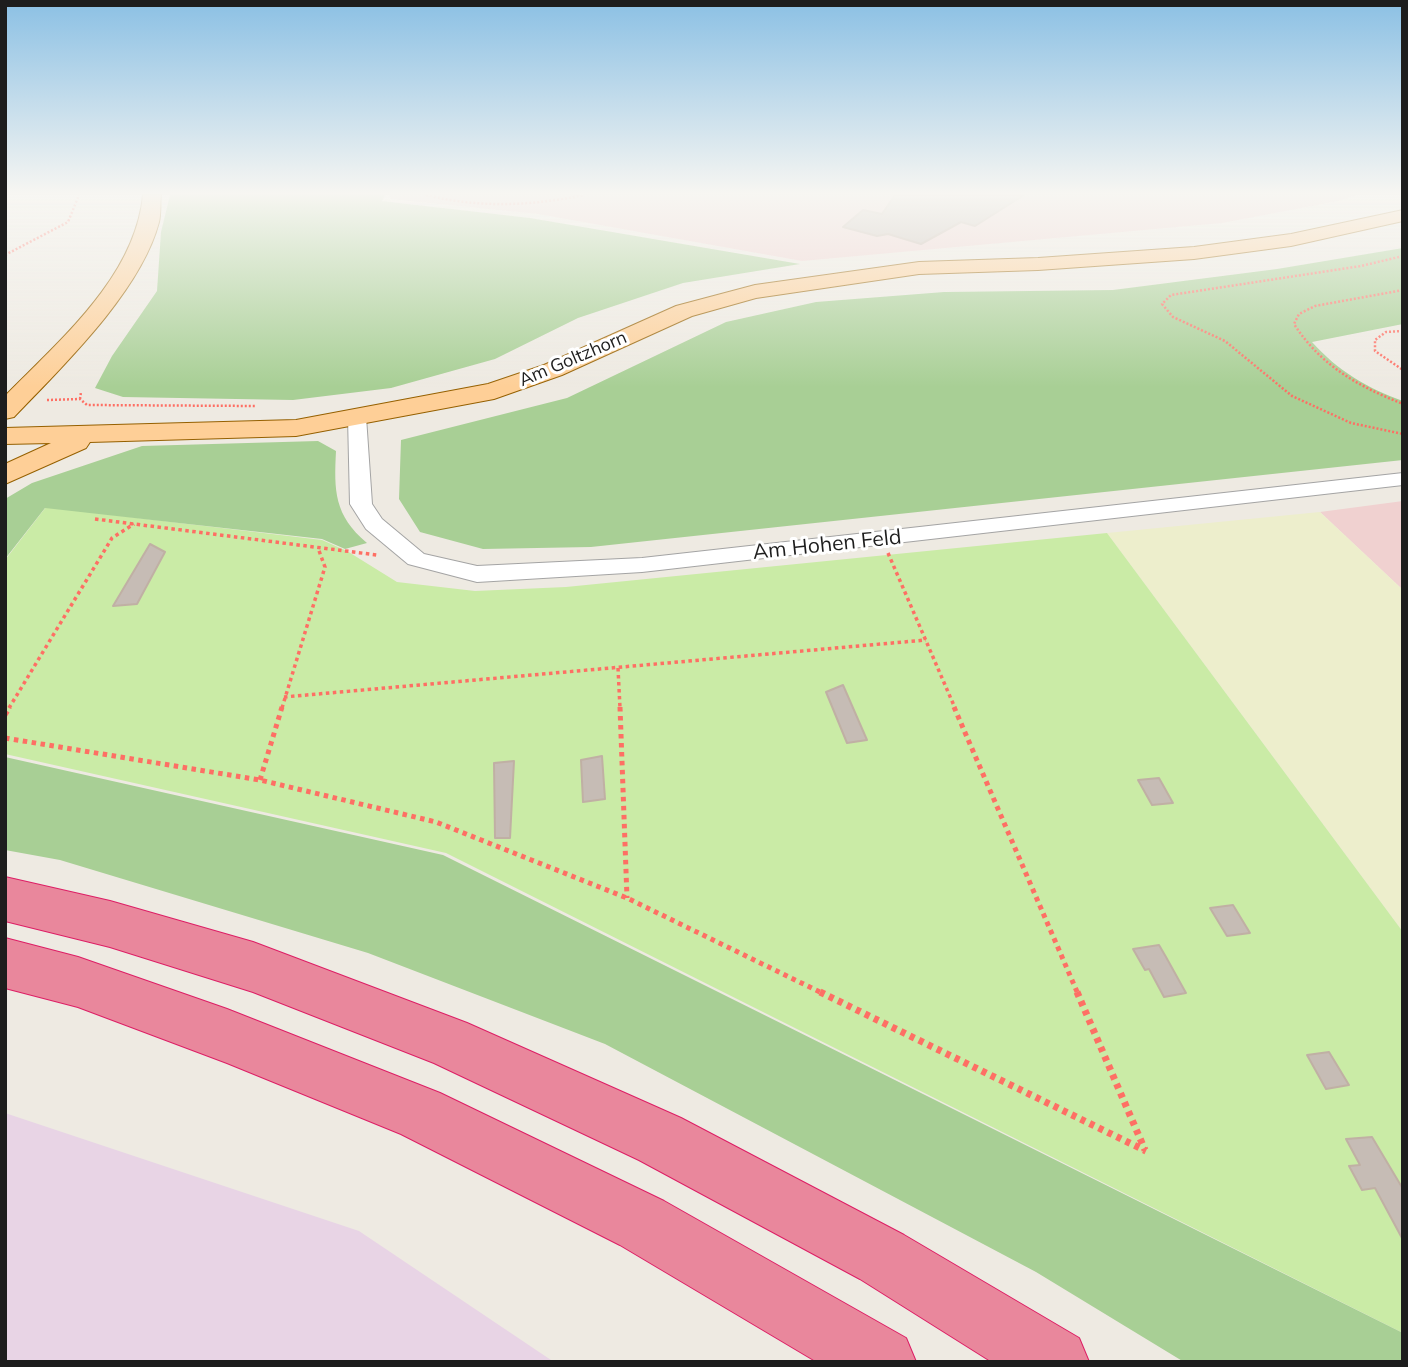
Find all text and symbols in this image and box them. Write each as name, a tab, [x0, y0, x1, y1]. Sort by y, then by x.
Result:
street label: Am Goltzhorn	[516, 327, 630, 391]
street label: Am Hohen Feld	[751, 525, 903, 565]

